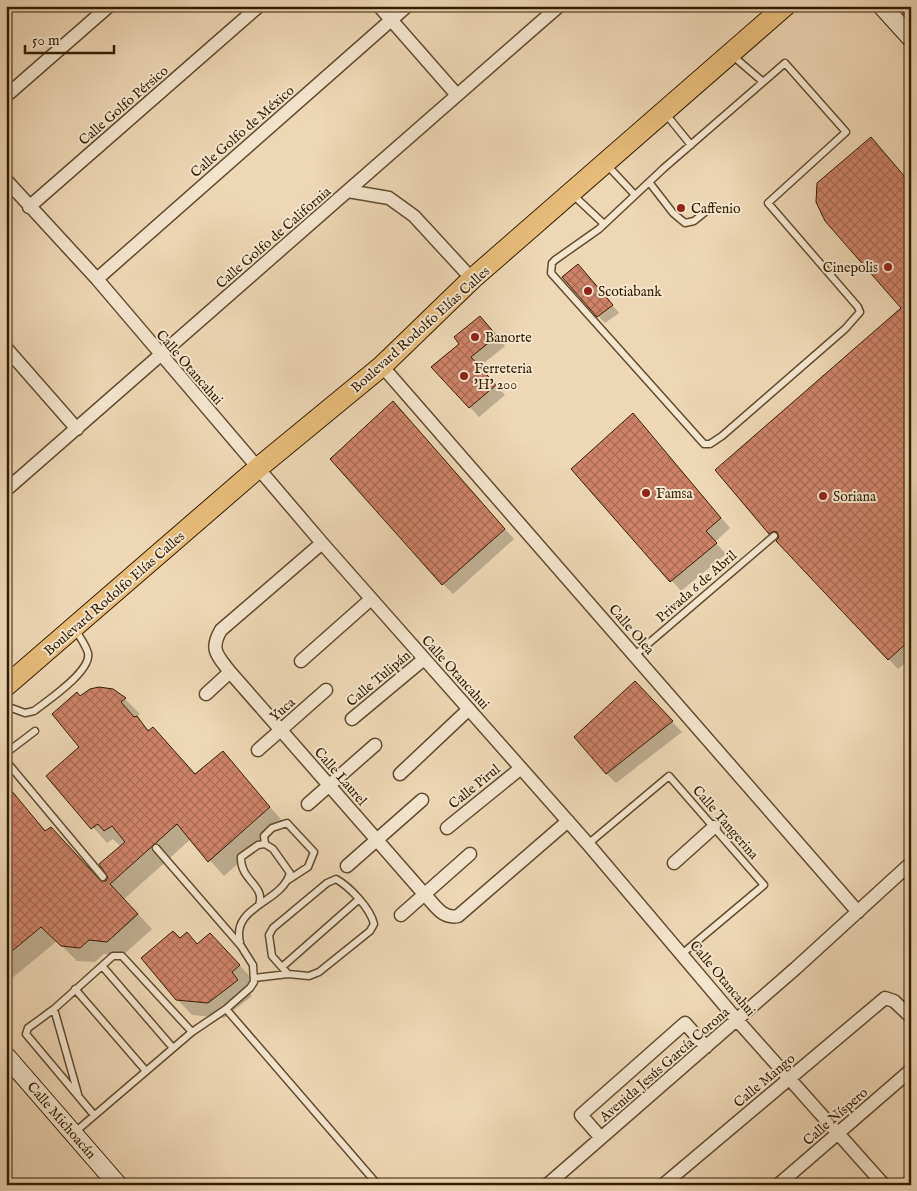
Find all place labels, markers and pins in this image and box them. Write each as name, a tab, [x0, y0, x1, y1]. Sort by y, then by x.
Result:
place label: Caffenio	[691, 200, 741, 218]
marker: Caffenio	[675, 202, 687, 214]
place label: Cinepolis	[823, 259, 878, 277]
marker: Cinepolis	[882, 261, 894, 273]
place label: Scotiabank	[598, 283, 662, 301]
marker: Scotiabank	[582, 285, 594, 297]
place label: Banorte	[485, 329, 532, 347]
marker: Banorte	[469, 331, 481, 343]
place label: Ferreteria 'H' 200	[474, 360, 533, 394]
marker: Ferreteria 'H' 200	[458, 370, 470, 382]
place label: Famsa	[656, 485, 693, 503]
marker: Famsa	[640, 487, 652, 499]
place label: Soriana	[833, 488, 877, 506]
marker: Soriana	[817, 490, 829, 502]

